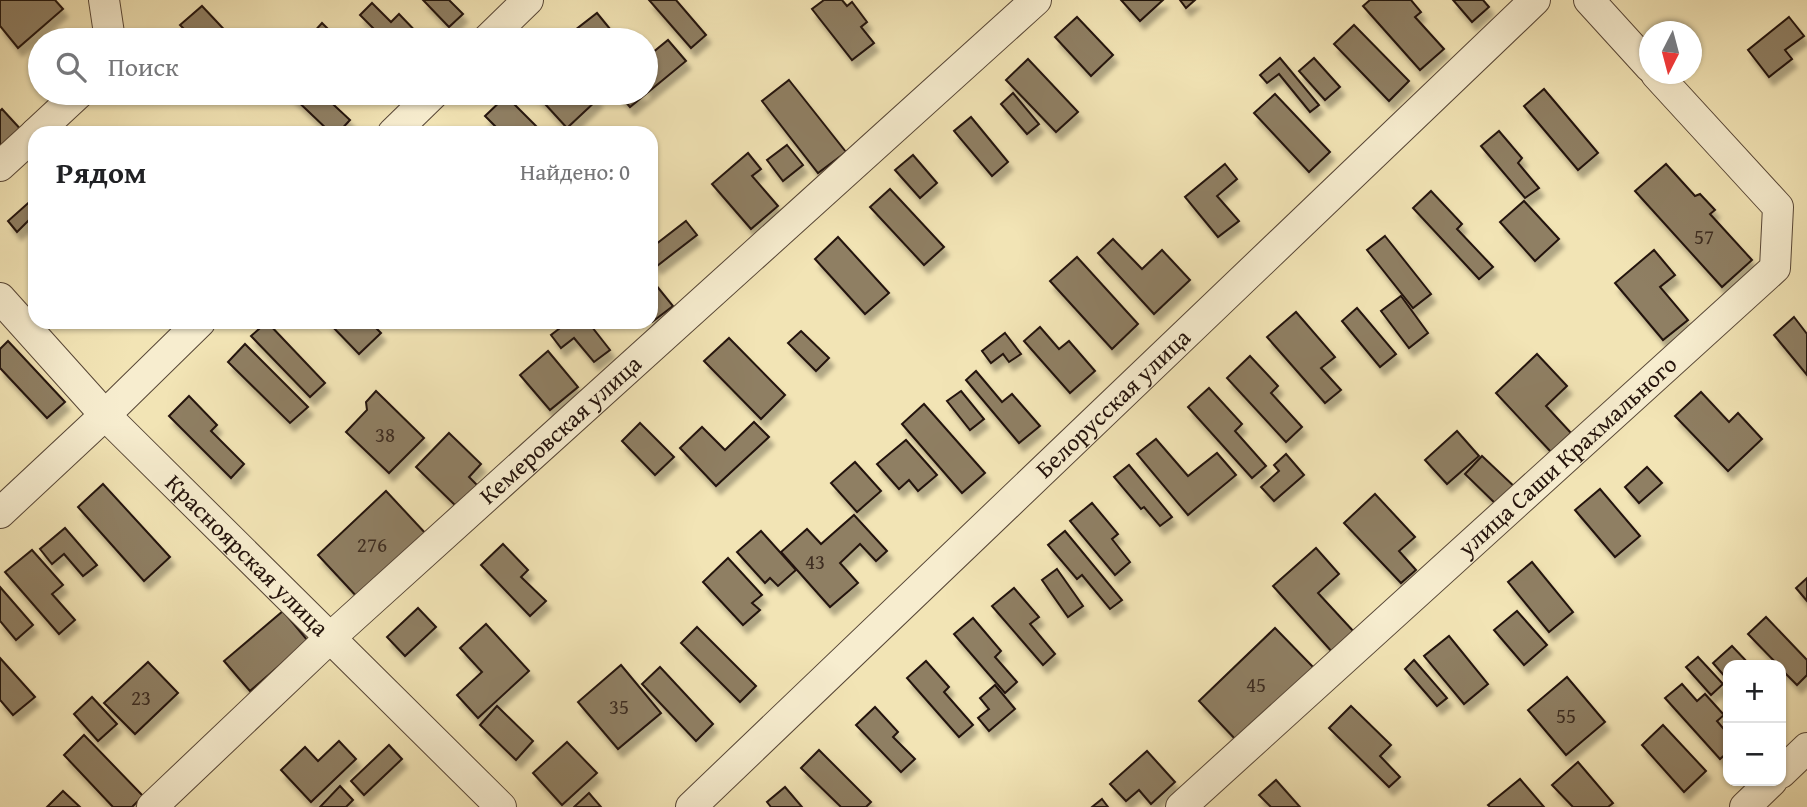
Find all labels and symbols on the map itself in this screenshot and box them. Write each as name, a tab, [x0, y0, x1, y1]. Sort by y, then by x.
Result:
north arrow	[1639, 21, 1702, 84]
house number: 57	[1694, 221, 1714, 252]
street label: Белорусская улица	[1027, 320, 1199, 486]
street label: Кемеровская улица	[471, 346, 649, 512]
street label: улица Саши Крахмального	[1449, 347, 1685, 565]
house number: 38	[375, 419, 395, 450]
street label: Красноярская улица	[158, 466, 338, 645]
house number: 276	[357, 529, 387, 560]
house number: 43	[805, 546, 825, 577]
house number: 45	[1246, 669, 1266, 700]
house number: 23	[131, 682, 151, 713]
house number: 35	[609, 691, 629, 722]
house number: 55	[1556, 700, 1576, 731]

